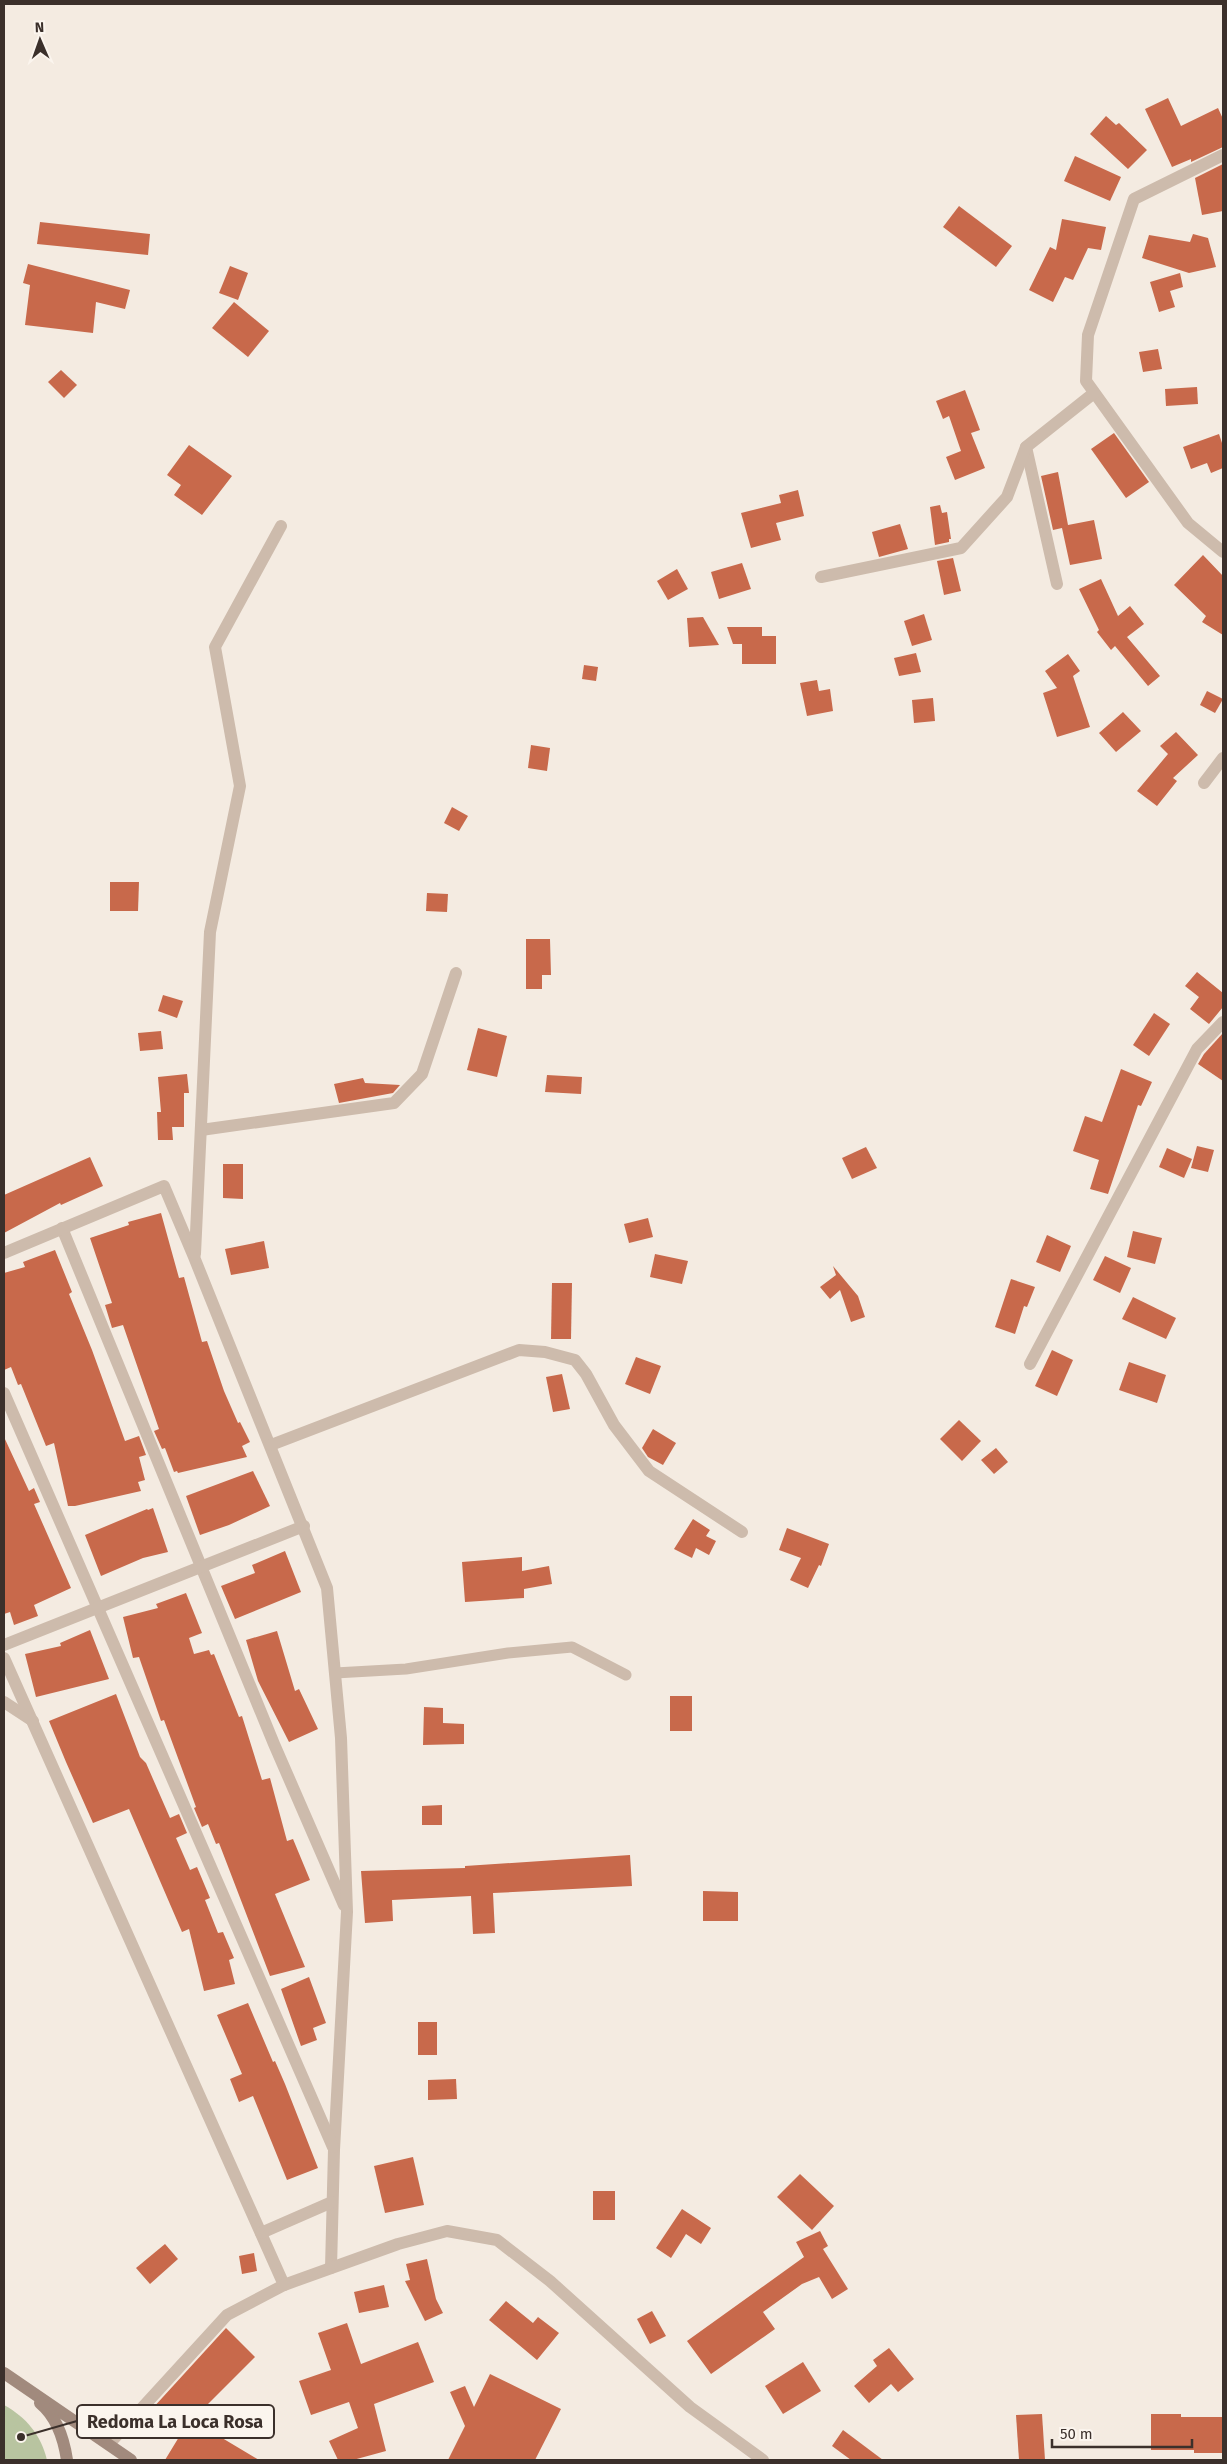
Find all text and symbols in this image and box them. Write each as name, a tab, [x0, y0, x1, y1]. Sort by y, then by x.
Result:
north arrow	[15, 15, 65, 65]
text: N	[35, 19, 45, 36]
callout: Redoma La Loca Rosa	[77, 2405, 274, 2438]
text: Redoma La Loca Rosa	[87, 2411, 263, 2433]
scale bar	[1052, 2416, 1192, 2448]
text: 50 m	[1060, 2425, 1093, 2443]

